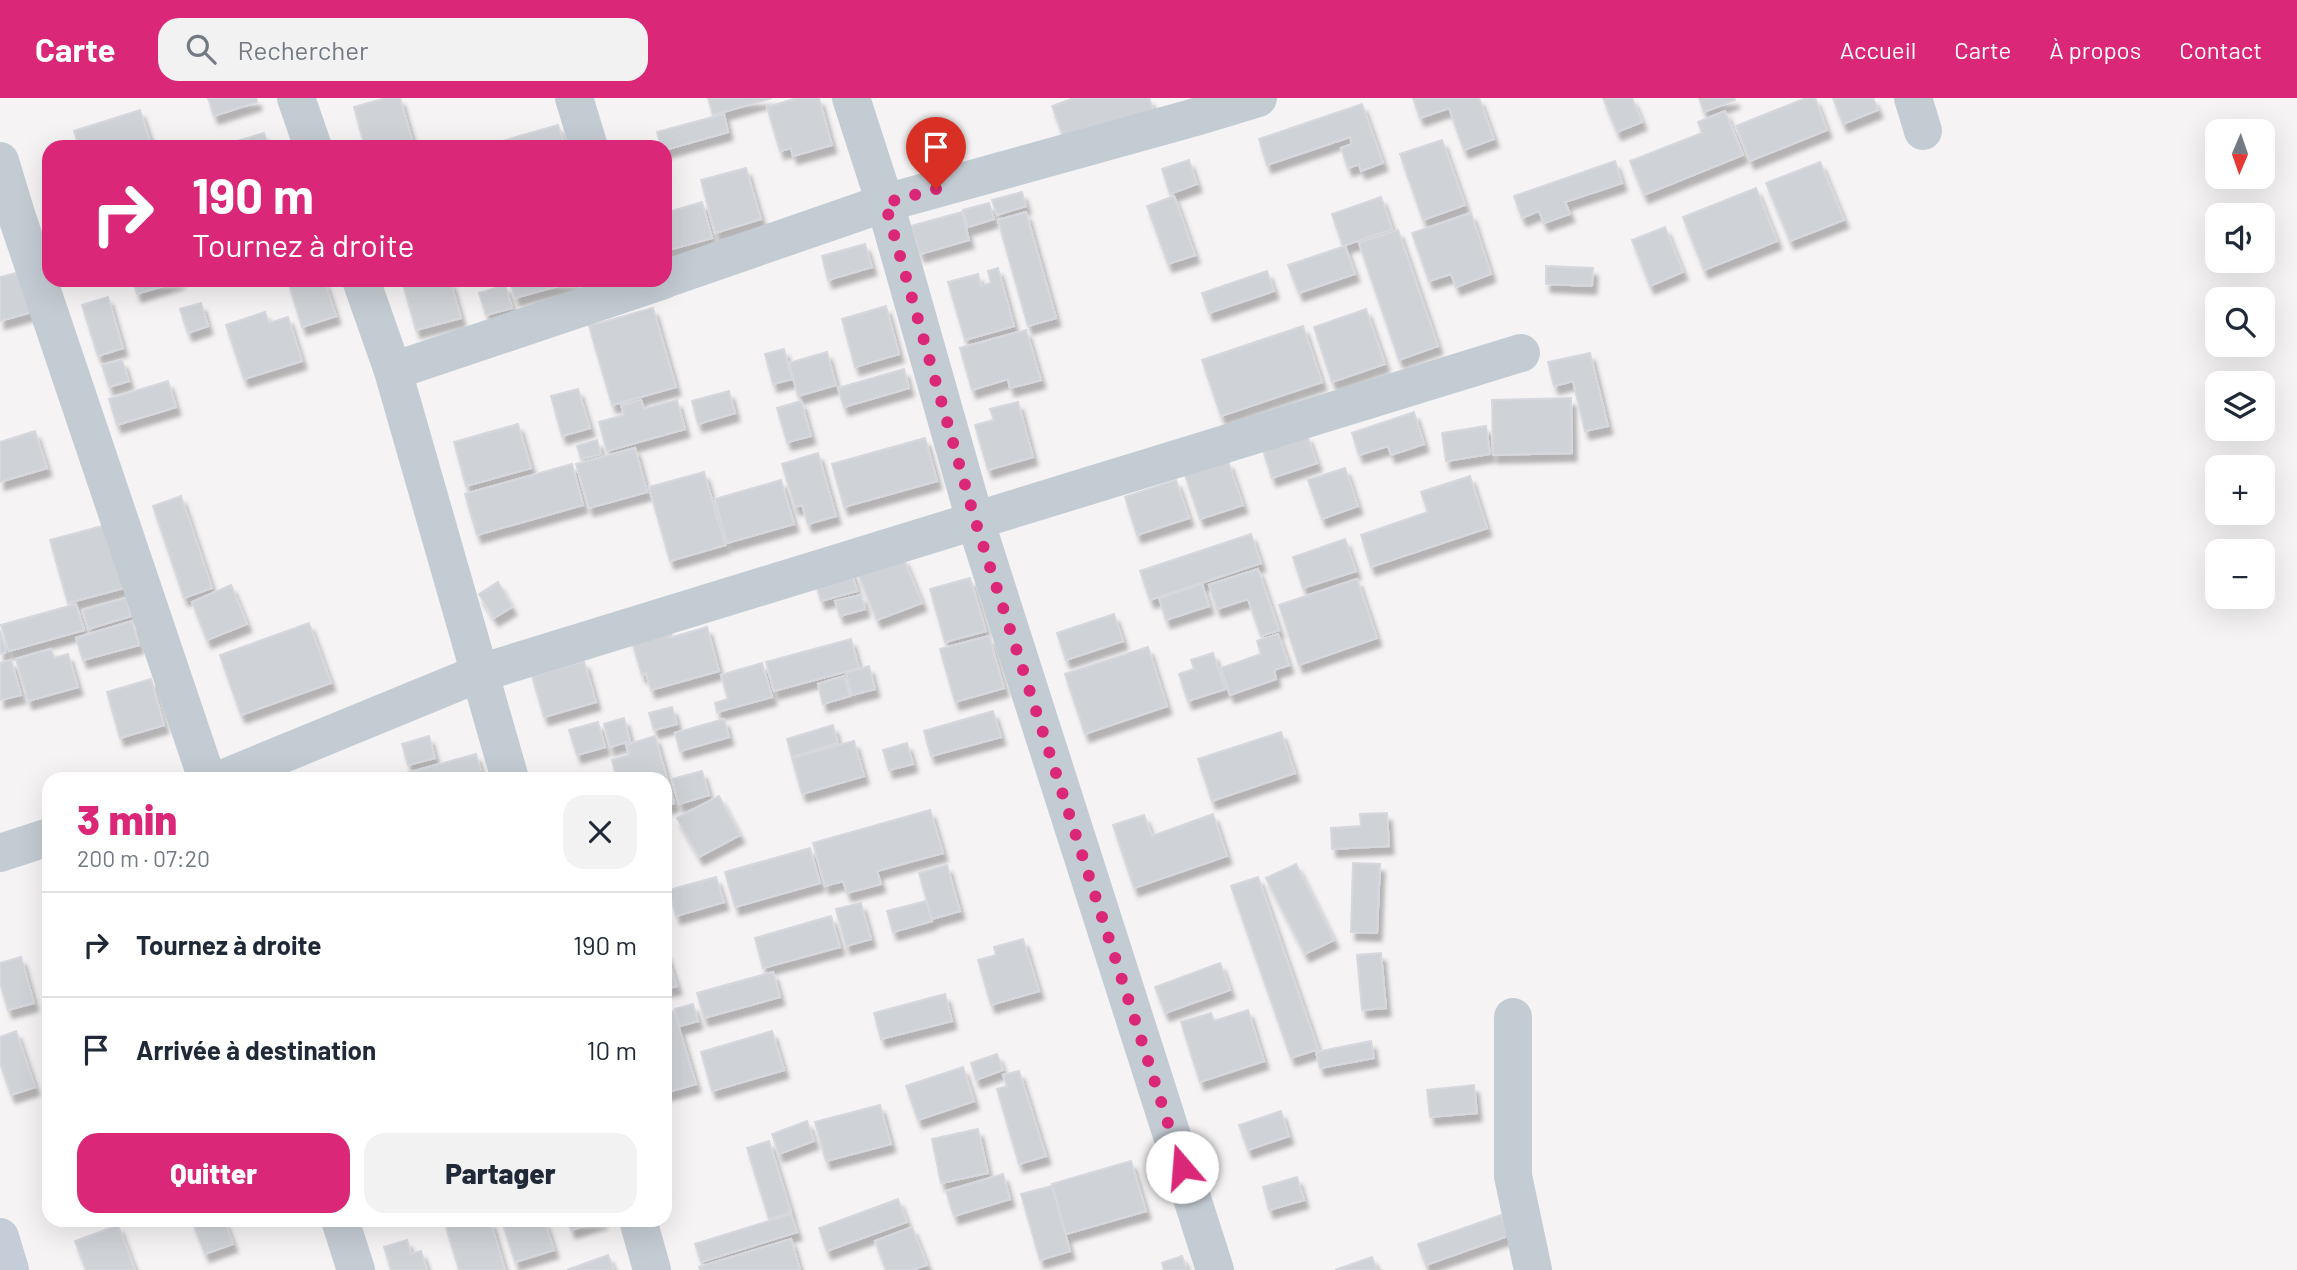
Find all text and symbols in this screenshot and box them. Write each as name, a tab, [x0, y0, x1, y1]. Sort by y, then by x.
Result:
search box	[158, 18, 648, 81]
text: Carte	[35, 29, 116, 69]
icon: search	[182, 30, 220, 68]
text: Rechercher	[238, 34, 368, 65]
text: Accueil	[1840, 35, 1916, 64]
text: Carte	[1954, 35, 2011, 64]
text: À propos	[2049, 35, 2141, 64]
text: Contact	[2179, 35, 2262, 64]
pin	[906, 117, 966, 189]
north arrow	[2205, 119, 2275, 189]
map controls	[2205, 119, 2275, 609]
icon: arrive	[917, 128, 955, 166]
text: 190 m	[192, 165, 314, 224]
icon: right	[77, 168, 168, 259]
button: sound	[2205, 203, 2275, 273]
text: Tournez à droite	[192, 225, 414, 263]
button: search	[2205, 287, 2275, 357]
button: layers	[2205, 371, 2275, 441]
button: +	[2205, 455, 2275, 525]
button: −	[2205, 539, 2275, 609]
text: 3 min	[77, 793, 177, 843]
button: close	[563, 795, 637, 869]
text: 200 m · 07:20	[77, 844, 210, 872]
icon: right	[77, 926, 115, 964]
text: Tournez à droite	[136, 929, 321, 960]
text: 190 m	[573, 929, 637, 960]
icon: arrive	[77, 1031, 115, 1069]
text: Arrivée à destination	[136, 1034, 376, 1065]
text: 10 m	[587, 1034, 637, 1065]
position arrow	[1145, 1130, 1219, 1204]
button: Quitter	[77, 1133, 350, 1213]
button: Partager	[364, 1133, 637, 1213]

